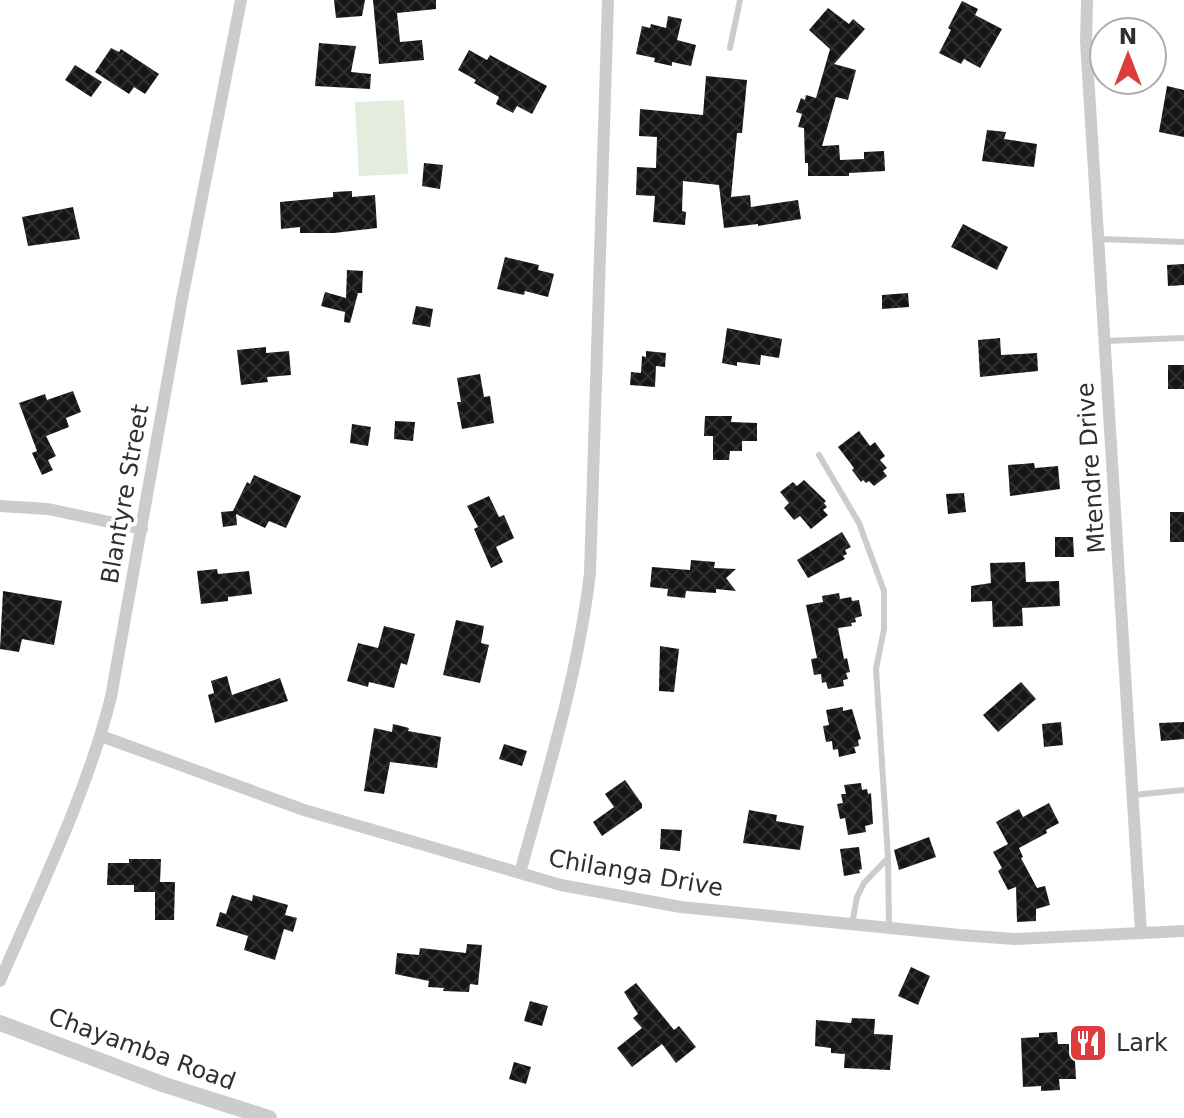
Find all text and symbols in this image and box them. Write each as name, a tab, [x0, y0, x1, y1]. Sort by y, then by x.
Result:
north arrow	[1088, 16, 1168, 96]
text: N	[1119, 24, 1137, 49]
street label: Mtendre Drive	[1071, 382, 1111, 554]
street label: Blantyre Street	[95, 402, 155, 586]
street label: Chilanga Drive	[547, 844, 725, 902]
street label: Chayamba Road	[45, 1002, 239, 1096]
restaurant icon: Lark	[1067, 1022, 1109, 1064]
place label: Lark	[1116, 1029, 1168, 1057]

